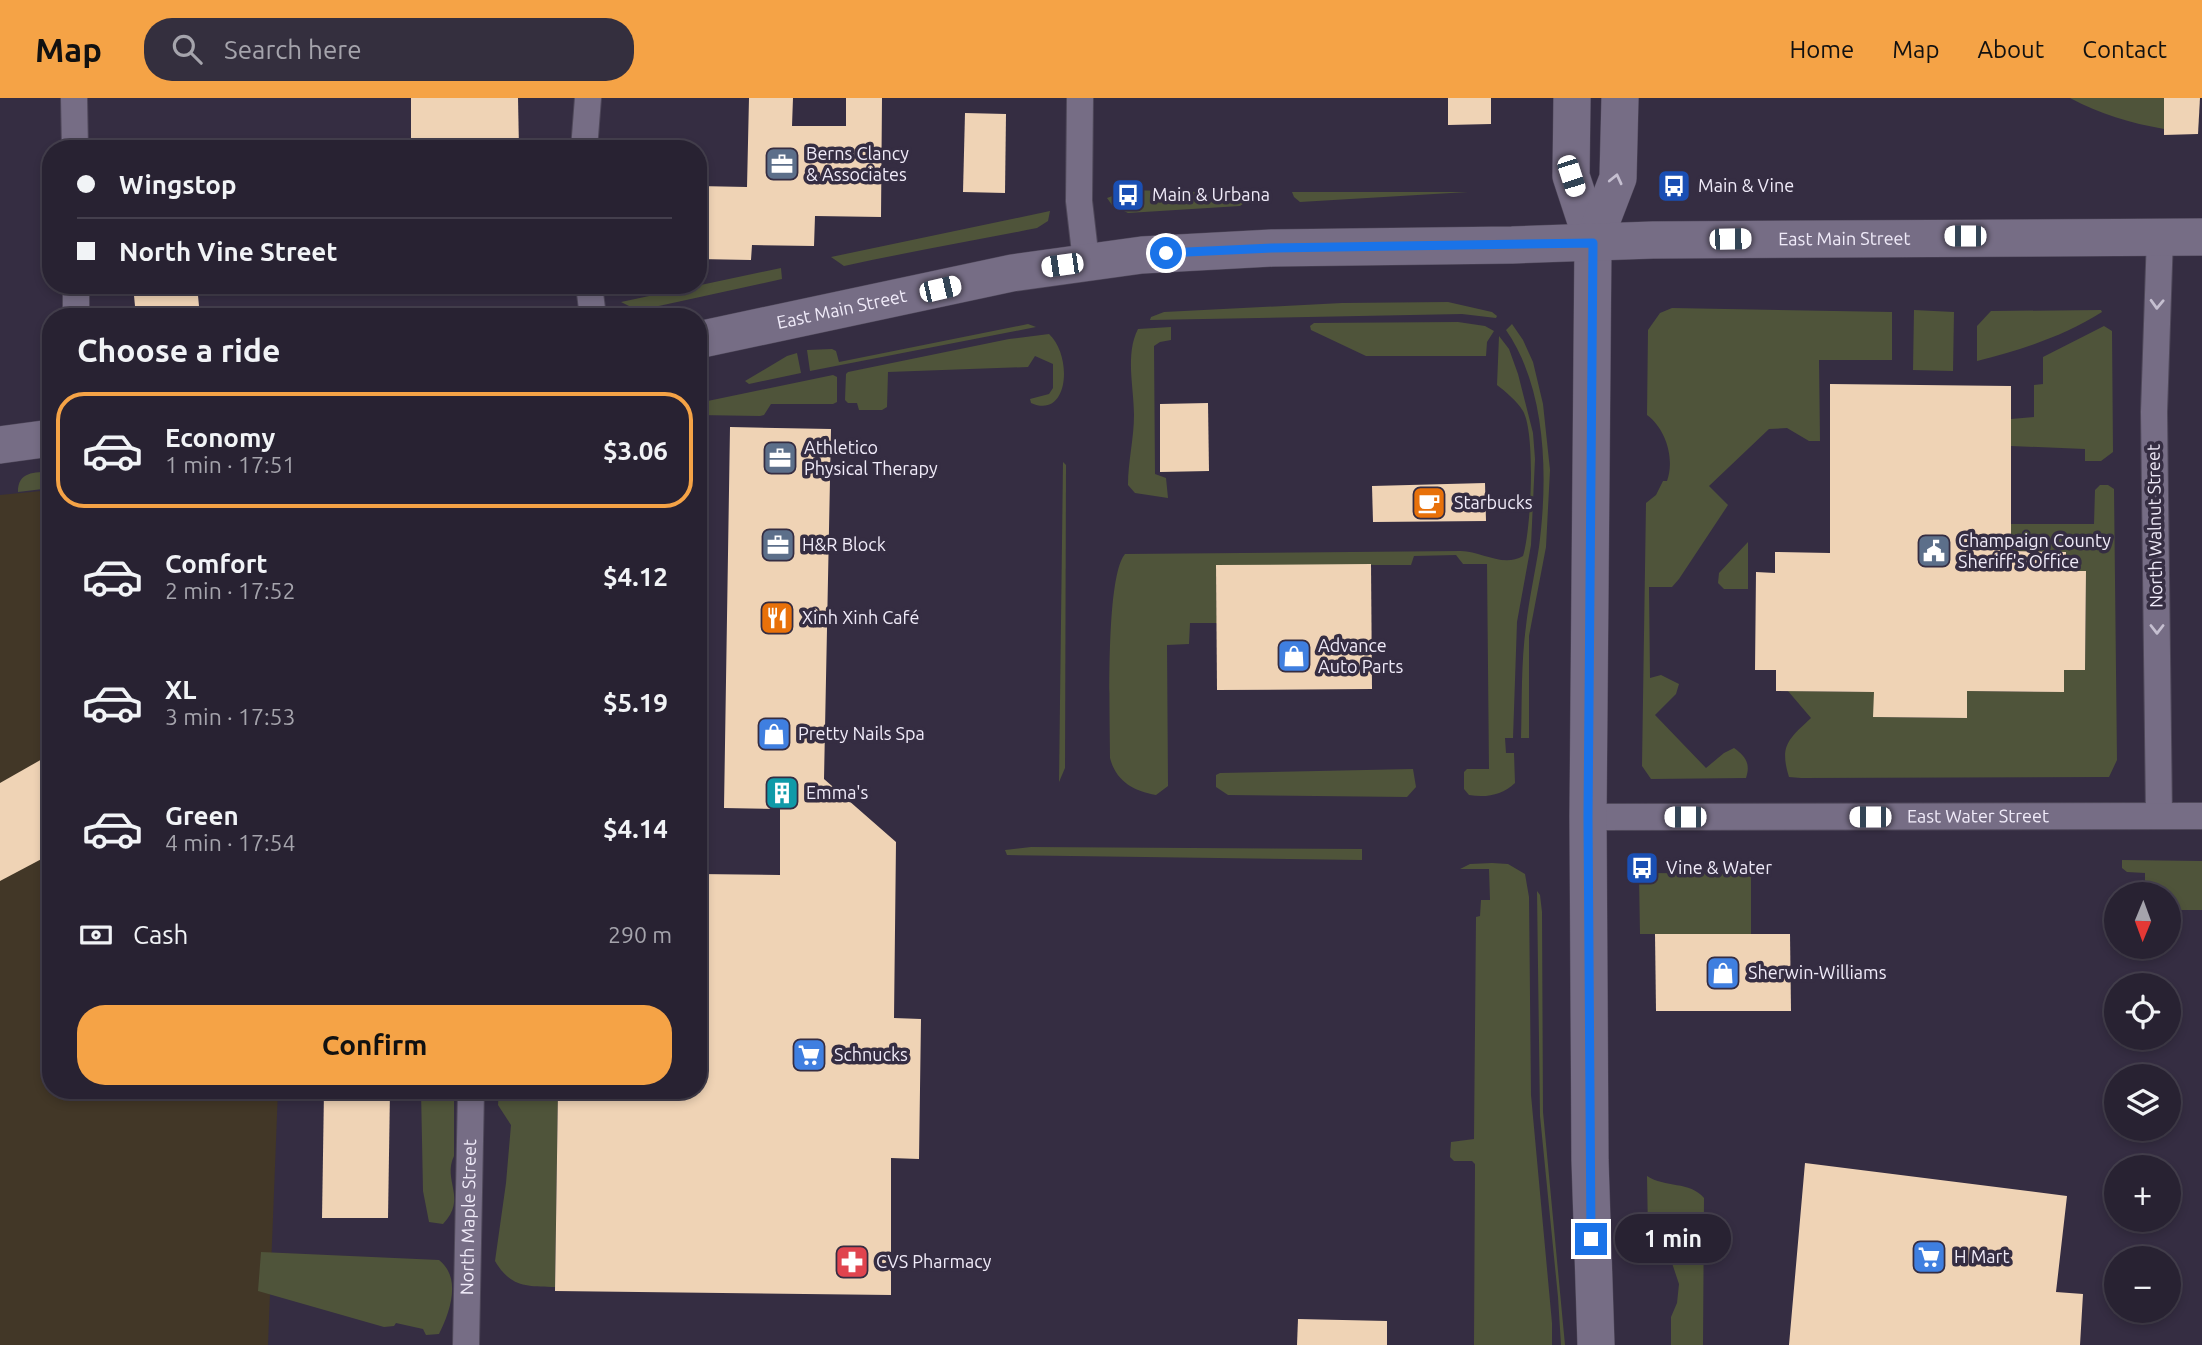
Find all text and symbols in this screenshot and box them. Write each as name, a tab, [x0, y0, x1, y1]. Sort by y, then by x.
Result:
search box	[144, 18, 634, 81]
icon: search	[168, 30, 206, 68]
text: Map	[35, 31, 102, 68]
text: Search here	[224, 35, 362, 64]
text: Home	[1789, 36, 1854, 63]
text: Map	[1892, 36, 1939, 63]
text: About	[1977, 36, 2044, 63]
text: Contact	[2082, 36, 2167, 63]
place label: Berns Clancy & Associates	[806, 143, 909, 184]
office icon: Berns Clancy & Associates	[763, 145, 801, 183]
car	[1555, 153, 1588, 199]
bus stop icon: Main & Vine	[1655, 167, 1693, 205]
text: Wingstop	[119, 170, 237, 199]
one-way arrow	[1608, 173, 1622, 185]
place label: Main & Vine	[1698, 175, 1794, 195]
bus stop icon: Main & Urbana	[1109, 176, 1147, 214]
place label: Main & Urbana	[1152, 184, 1270, 204]
car	[1945, 226, 1987, 247]
car	[1709, 228, 1752, 250]
street label: East Main Street	[1778, 228, 1911, 248]
text: North Vine Street	[119, 237, 338, 266]
route start	[1150, 237, 1182, 269]
car	[1040, 252, 1085, 278]
car	[918, 274, 963, 304]
street label: East Main Street	[775, 285, 908, 332]
one-way arrow	[2149, 298, 2164, 309]
text: Choose a ride	[77, 332, 280, 368]
icon: car	[81, 419, 144, 482]
text: Economy	[165, 423, 275, 452]
text: $3.06	[603, 436, 668, 465]
place label: Athletico Physical Therapy	[804, 437, 938, 478]
office icon: Athletico Physical Therapy	[761, 439, 799, 477]
street label: North Walnut Street	[2143, 444, 2165, 608]
text: 1 min · 17:51	[165, 452, 296, 477]
cafe icon: Starbucks	[1410, 484, 1448, 522]
place label: Starbucks	[1454, 492, 1533, 512]
office icon: H&R Block	[759, 526, 797, 564]
place label: Champaign County Sheriff's Office	[1958, 530, 2111, 571]
public building icon: Champaign County Sheriff's Office	[1915, 532, 1953, 570]
place label: H&R Block	[802, 534, 886, 554]
icon: car	[81, 545, 144, 608]
text: Comfort	[165, 549, 268, 578]
text: $4.12	[603, 562, 668, 591]
text: 2 min · 17:52	[165, 578, 296, 603]
restaurant icon: Xinh Xinh Café	[758, 599, 796, 637]
place label: Xinh Xinh Café	[802, 607, 919, 627]
one-way arrow	[2149, 624, 2165, 635]
place label: Advance Auto Parts	[1318, 635, 1403, 676]
shop icon: Advance Auto Parts	[1275, 637, 1313, 675]
icon: car	[81, 671, 144, 734]
text: XL	[165, 675, 196, 704]
text: $5.19	[603, 688, 668, 717]
text: 3 min · 17:53	[165, 704, 296, 729]
shop icon: Pretty Nails Spa	[755, 715, 793, 753]
place label: Pretty Nails Spa	[798, 723, 925, 743]
building icon: Emma's	[763, 774, 801, 812]
place label: Emma's	[806, 782, 868, 802]
icon: car	[81, 797, 144, 860]
text: Green	[165, 801, 239, 830]
street label: East Water Street	[1907, 805, 2049, 825]
car	[1665, 807, 1707, 828]
car	[1850, 807, 1892, 828]
text: $4.14	[603, 814, 668, 843]
text: 4 min · 17:54	[165, 830, 296, 855]
bus stop icon: Vine & Water	[1623, 849, 1661, 887]
place label: Vine & Water	[1666, 857, 1772, 877]
north arrow	[2104, 882, 2180, 959]
map controls	[2104, 882, 2181, 1323]
icon: cash	[77, 916, 115, 954]
text: Cash	[133, 920, 188, 949]
text: 290 m	[608, 922, 672, 947]
shop icon: Sherwin-Williams	[1704, 954, 1742, 992]
place label: Sherwin-Williams	[1748, 962, 1887, 982]
button: locate	[2104, 973, 2181, 1050]
button: Confirm	[77, 1005, 672, 1085]
supermarket icon: Schnucks	[790, 1036, 828, 1074]
place label: Schnucks	[834, 1044, 908, 1064]
button: layers	[2104, 1064, 2181, 1141]
street label: North Maple Street	[456, 1139, 479, 1295]
button: +	[2104, 1155, 2181, 1232]
callout: 1 min	[1616, 1214, 1731, 1264]
route end	[1575, 1223, 1607, 1255]
text: 1 min	[1644, 1226, 1702, 1251]
supermarket icon: H Mart	[1910, 1238, 1948, 1276]
pharmacy icon: CVS Pharmacy	[833, 1243, 871, 1281]
place label: H Mart	[1954, 1246, 2009, 1266]
button: −	[2104, 1246, 2181, 1323]
place label: CVS Pharmacy	[876, 1251, 992, 1271]

